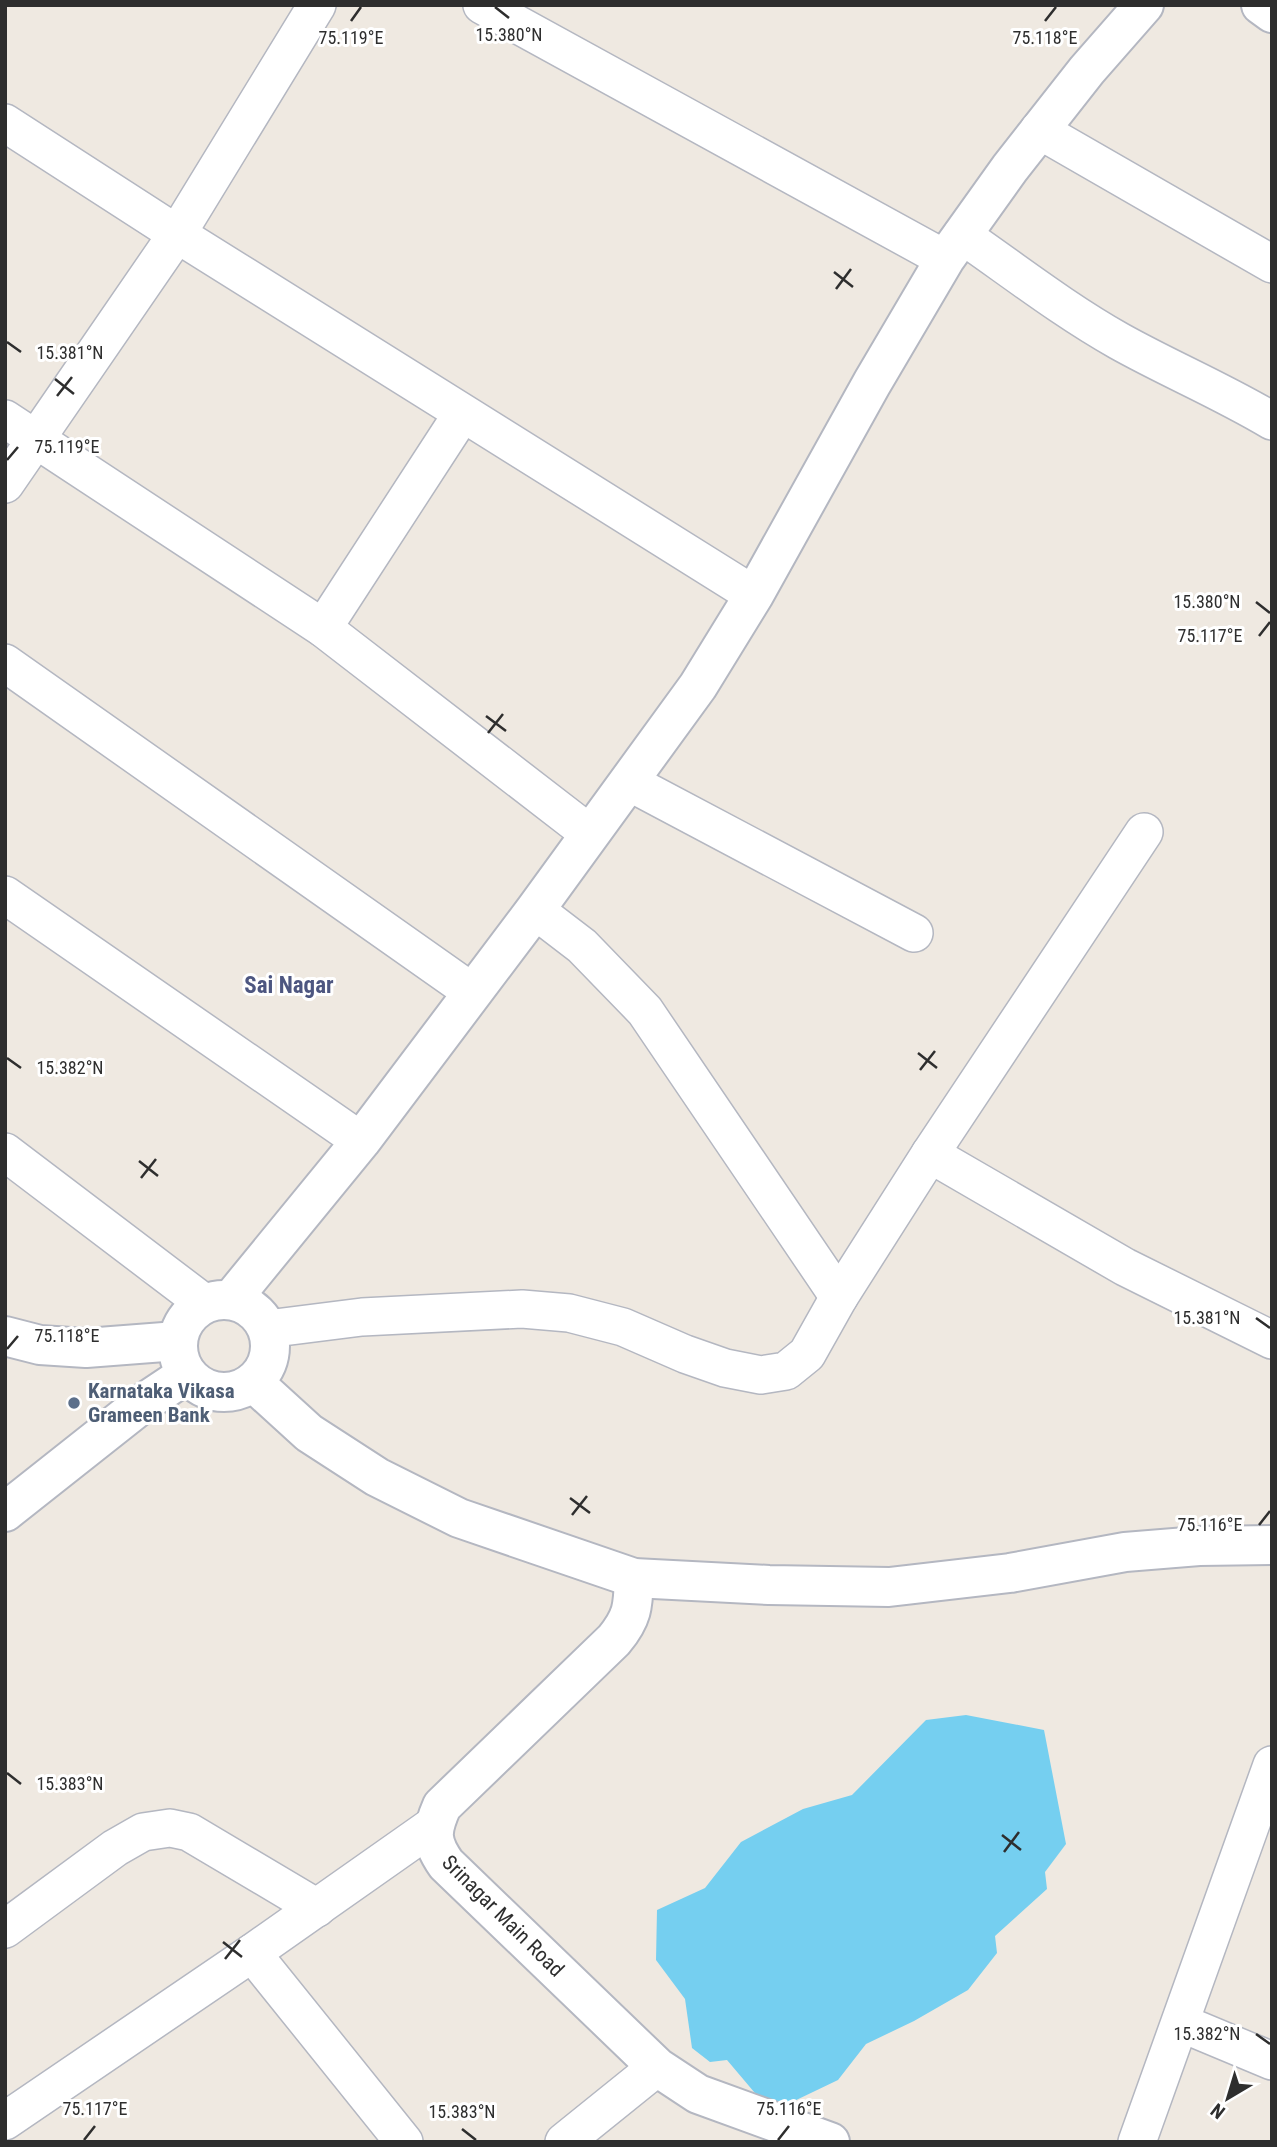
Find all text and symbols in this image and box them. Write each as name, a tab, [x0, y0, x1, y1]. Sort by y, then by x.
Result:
text: 15.380°N	[475, 24, 543, 45]
text: 75.119°E	[319, 27, 383, 48]
text: 75.118°E	[1013, 27, 1077, 48]
text: 15.381°N	[36, 342, 104, 363]
text: 75.119°E	[35, 436, 99, 457]
text: 15.380°N	[1173, 591, 1241, 612]
text: 75.117°E	[1178, 625, 1242, 646]
district label: Sai Nagar	[244, 972, 334, 999]
text: 15.382°N	[36, 1057, 104, 1078]
text: 15.381°N	[1173, 1307, 1241, 1328]
text: 75.118°E	[35, 1325, 99, 1346]
place label: Karnataka Vikasa Grameen Bank	[88, 1379, 235, 1427]
marker: Karnataka Vikasa Grameen Bank	[66, 1395, 82, 1411]
text: 75.116°E	[1178, 1514, 1242, 1535]
text: 15.383°N	[36, 1773, 104, 1794]
street label: Srinagar Main Road	[437, 1850, 569, 1982]
text: 15.382°N	[1173, 2023, 1241, 2044]
north arrow	[1193, 2063, 1263, 2133]
text: 75.117°E	[63, 2098, 127, 2119]
text: 75.116°E	[757, 2098, 821, 2119]
text: N	[1206, 2098, 1230, 2124]
text: 15.383°N	[428, 2101, 496, 2122]

